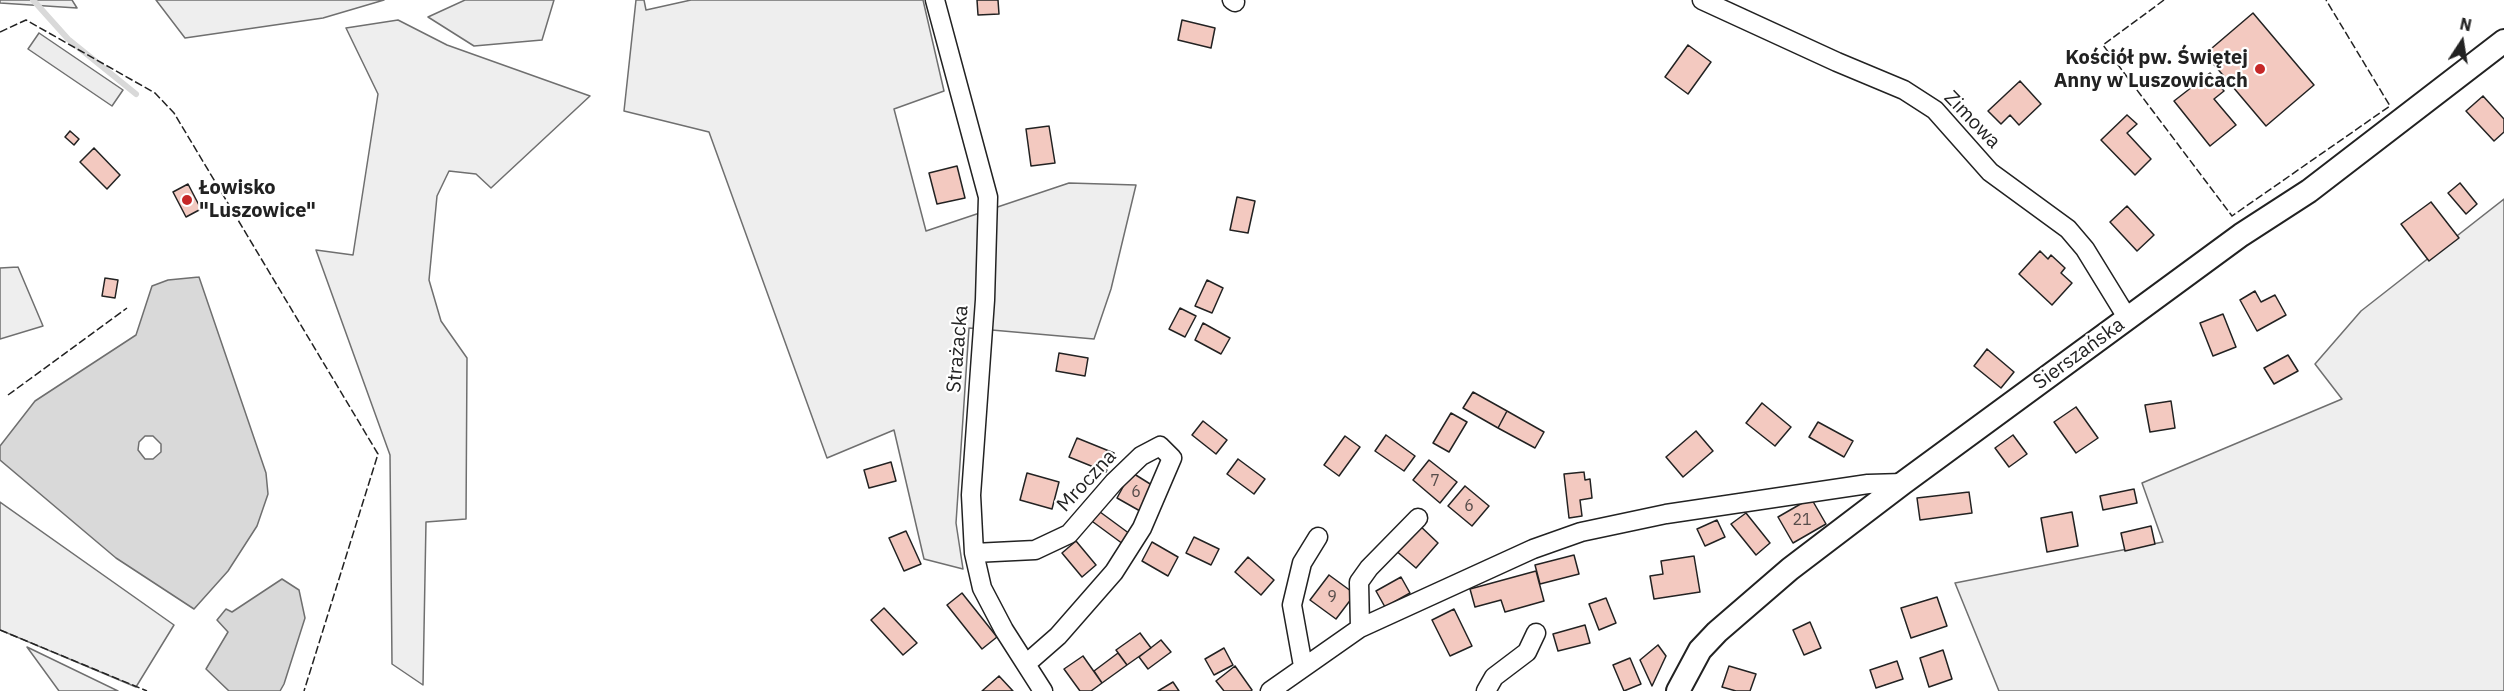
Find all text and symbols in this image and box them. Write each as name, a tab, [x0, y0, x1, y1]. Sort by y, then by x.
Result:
north arrow	[2432, 12, 2492, 72]
text: N	[2458, 13, 2473, 35]
place label: Kościół pw. Świętej Anny w Luszowicach	[2054, 46, 2248, 93]
marker: Kościół pw. Świętej Anny w Luszowicach	[2253, 62, 2267, 76]
street label: Zimowa	[1939, 86, 2005, 154]
place label: Łowisko "Luszowice"	[199, 176, 316, 223]
marker: Łowisko "Luszowice"	[180, 193, 194, 207]
street label: Strażacka	[942, 304, 974, 394]
street label: Sierszańska	[2029, 313, 2129, 395]
street label: Mroczna	[1052, 445, 1122, 517]
house number: 7	[1430, 471, 1440, 491]
house number: 6	[1131, 482, 1141, 502]
house number: 6	[1464, 496, 1474, 516]
house number: 21	[1792, 510, 1812, 530]
house number: 9	[1327, 587, 1337, 607]

